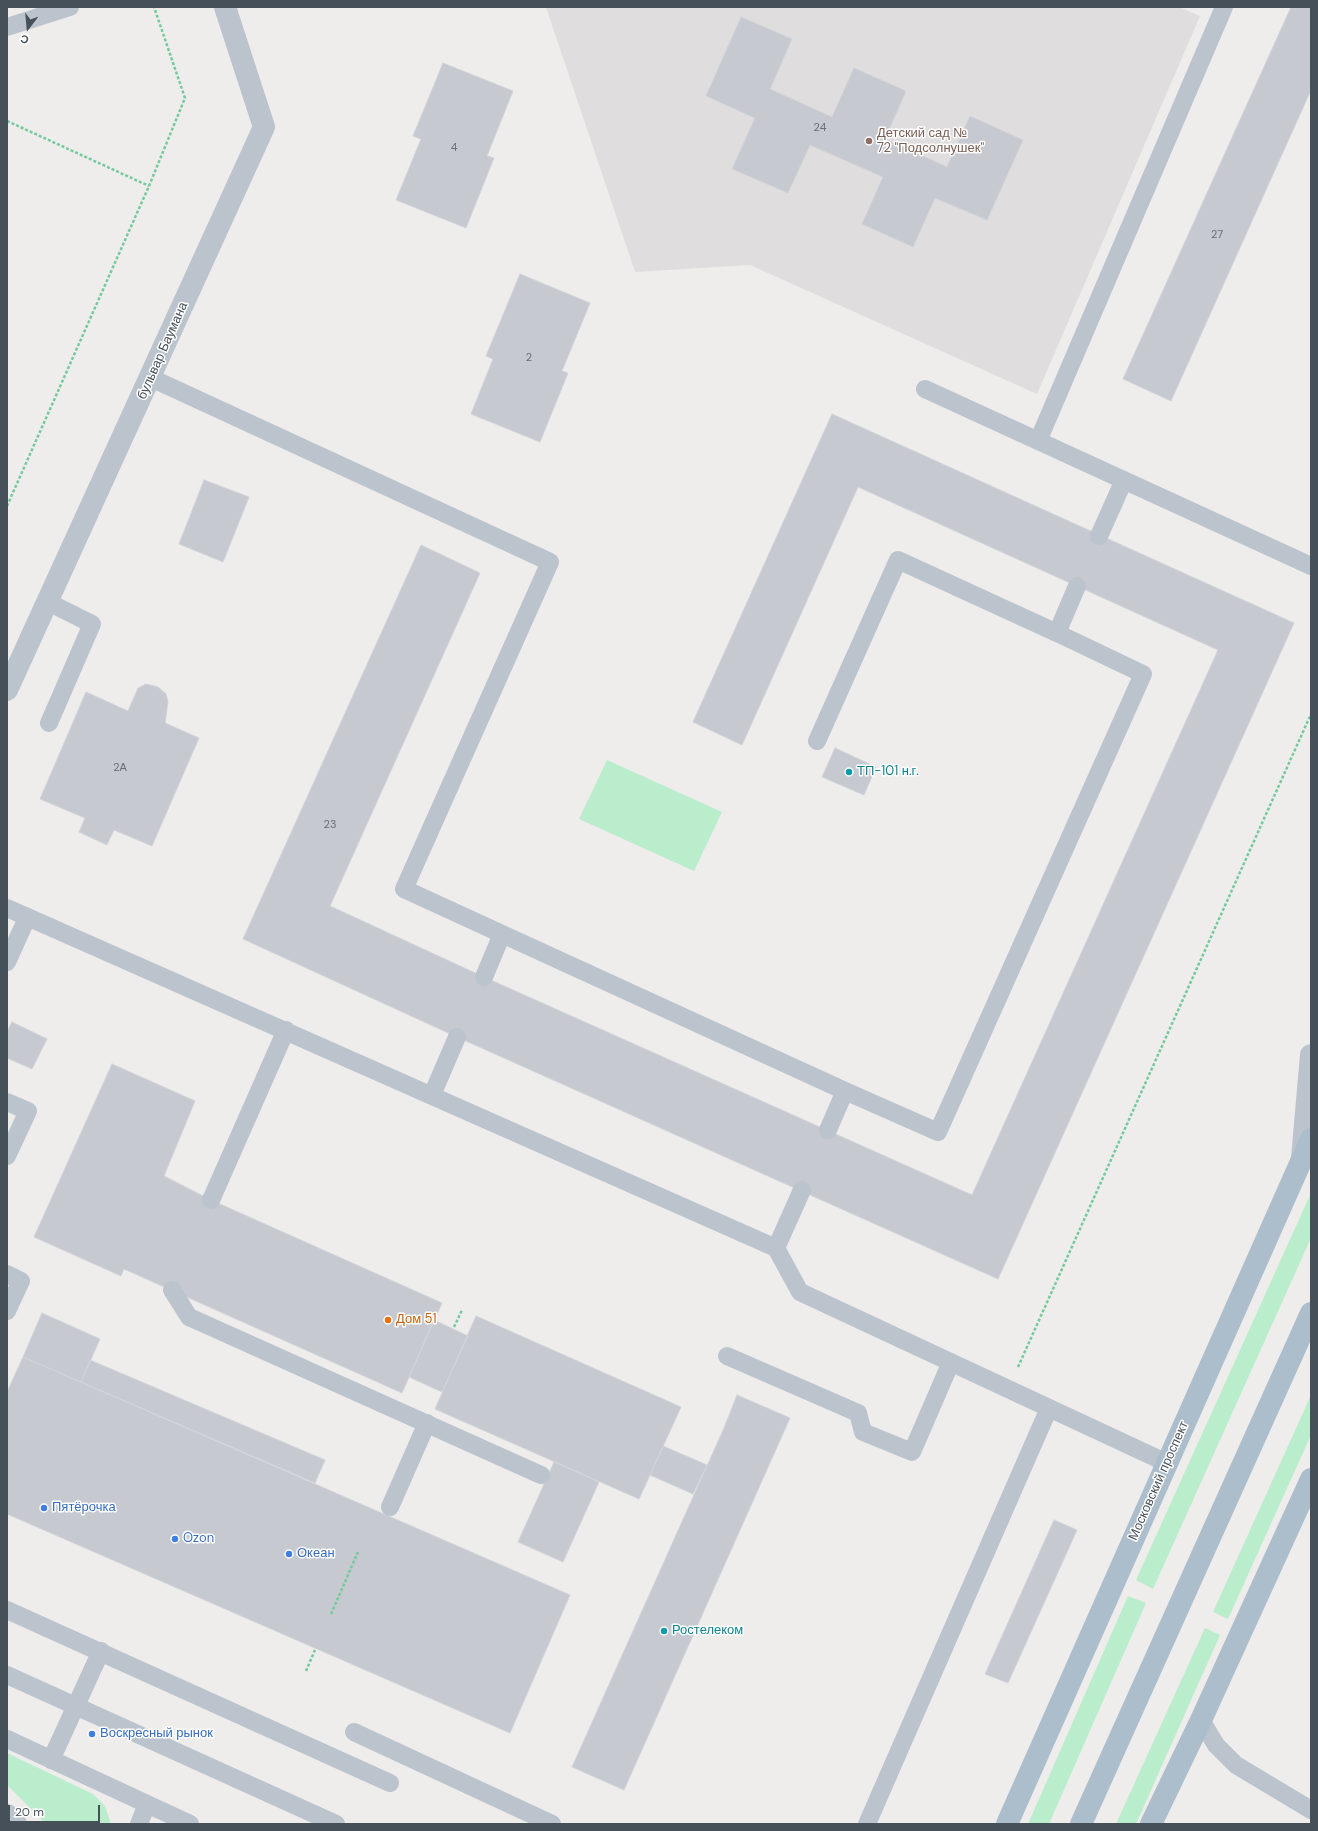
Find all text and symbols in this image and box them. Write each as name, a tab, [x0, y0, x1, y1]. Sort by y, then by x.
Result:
north arrow	[8, 8, 48, 48]
text: С	[19, 32, 30, 47]
house number: 24	[814, 121, 826, 135]
place label: Детский сад № 72 "Подсолнушек"	[877, 126, 984, 157]
marker: Детский сад № 72 "Подсолнушек"	[864, 136, 874, 146]
house number: 4	[451, 141, 457, 155]
house number: 27	[1211, 228, 1223, 242]
street label: бульвар Баумана	[135, 300, 191, 402]
house number: 2	[526, 351, 532, 365]
house number: 2А	[113, 761, 127, 775]
place label: ТП-101 н.г.	[857, 764, 919, 780]
marker: ТП-101 н.г.	[844, 767, 854, 777]
house number: 23	[324, 818, 336, 832]
place label: Дом 51	[396, 1312, 437, 1328]
marker: Дом 51	[383, 1315, 393, 1325]
street label: Московский проспект	[1126, 1419, 1192, 1543]
place label: Пятёрочка	[52, 1500, 116, 1516]
marker: Пятёрочка	[39, 1503, 49, 1513]
place label: Ozon	[183, 1531, 214, 1547]
marker: Ozon	[170, 1534, 180, 1544]
place label: Океан	[297, 1546, 335, 1562]
marker: Океан	[284, 1549, 294, 1559]
place label: Ростелеком	[672, 1623, 743, 1639]
marker: Ростелеком	[659, 1626, 669, 1636]
place label: Воскресный рынок	[100, 1726, 213, 1742]
marker: Воскресный рынок	[87, 1729, 97, 1739]
scale bar	[10, 1797, 102, 1823]
text: 20 m	[15, 1804, 44, 1820]

